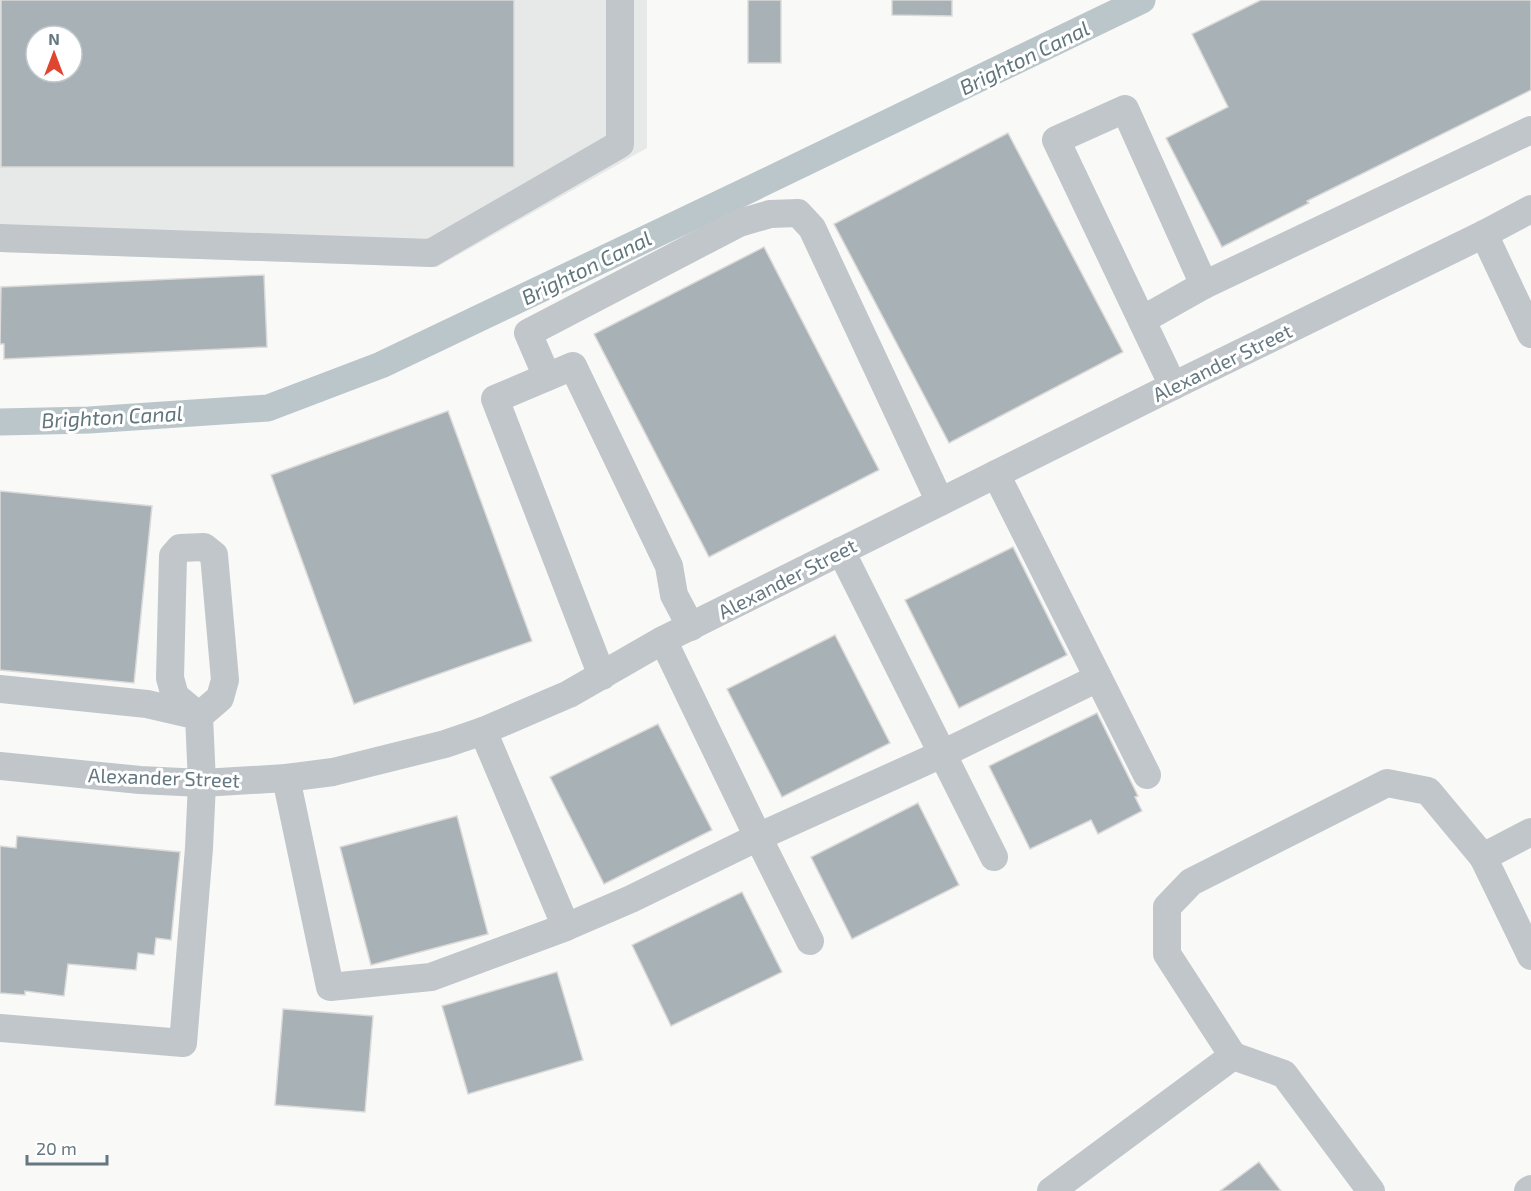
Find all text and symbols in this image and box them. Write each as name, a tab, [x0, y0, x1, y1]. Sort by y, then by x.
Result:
water label: Brighton Canal	[955, 15, 1093, 99]
north arrow	[24, 24, 84, 84]
text: N	[48, 29, 60, 48]
water label: Brighton Canal	[517, 225, 655, 309]
street label: Alexander Street	[1148, 318, 1296, 406]
water label: Brighton Canal	[41, 400, 183, 432]
street label: Alexander Street	[714, 533, 861, 623]
street label: Alexander Street	[88, 762, 241, 792]
scale bar	[27, 1128, 106, 1166]
text: 20 m	[36, 1137, 77, 1159]

